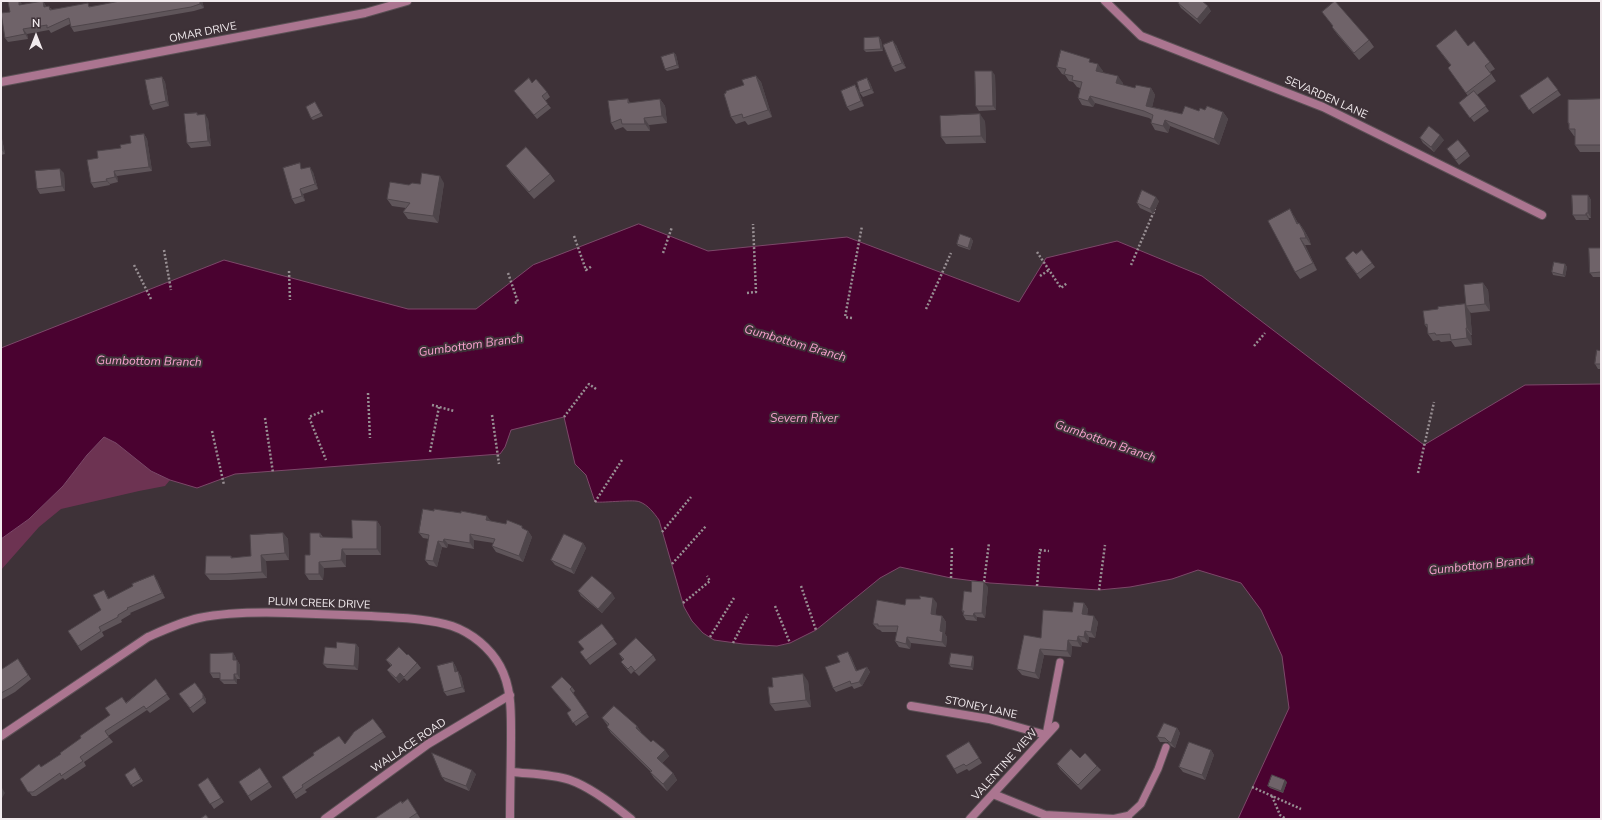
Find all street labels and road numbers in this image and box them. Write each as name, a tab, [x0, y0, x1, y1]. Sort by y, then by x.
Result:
street label: OMAR DRIVE	[168, 20, 238, 46]
street label: SEVARDEN LANE	[1283, 74, 1369, 122]
street label: PLUM CREEK DRIVE	[268, 596, 370, 612]
street label: STONEY LANE	[944, 694, 1018, 722]
street label: WALLACE ROAD	[369, 716, 449, 776]
street label: VALENTINE VIEW	[970, 727, 1040, 803]

